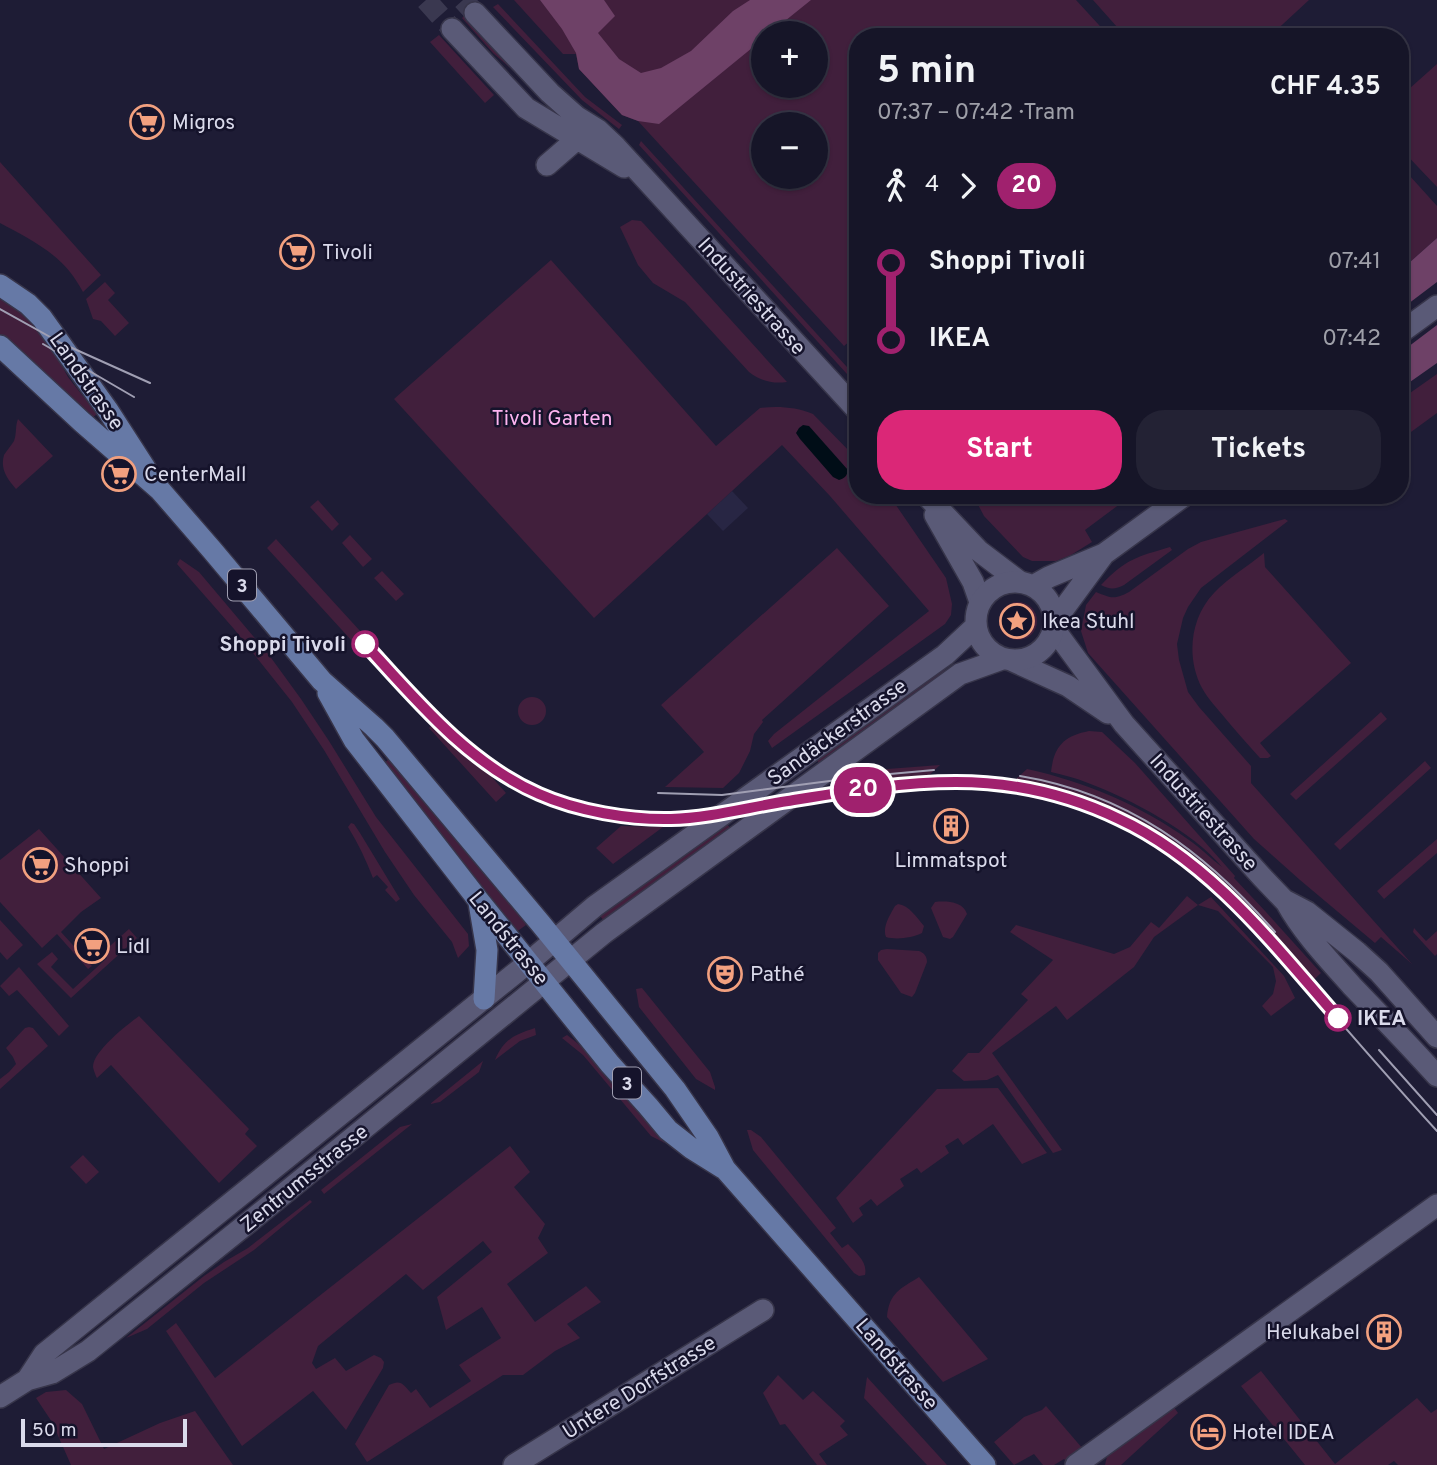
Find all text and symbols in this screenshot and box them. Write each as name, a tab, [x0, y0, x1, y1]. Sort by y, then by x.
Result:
map controls	[751, 21, 828, 189]
button: +	[751, 21, 828, 98]
text: 5 min	[877, 48, 976, 97]
text: CHF 4.35	[1270, 71, 1381, 104]
text: 07:37 – 07:42 · Tram	[877, 99, 1075, 128]
supermarket icon: Migros	[128, 103, 166, 141]
place label: Migros	[172, 110, 235, 137]
button: −	[751, 112, 828, 189]
icon: walk	[877, 167, 915, 205]
icon: forward	[949, 167, 987, 205]
text: 4	[925, 171, 939, 200]
text: 20	[1011, 171, 1042, 201]
supermarket icon: Tivoli	[278, 233, 316, 271]
street label: Industriestrasse	[691, 233, 811, 361]
place label: Tivoli	[322, 240, 373, 267]
text: Shoppi Tivoli	[929, 246, 1086, 279]
text: 07:41	[1328, 248, 1381, 277]
text: IKEA	[929, 323, 990, 356]
text: 07:42	[1322, 325, 1381, 354]
street label: Landstrasse	[42, 328, 129, 436]
park label: Tivoli Garten	[491, 406, 613, 433]
button: Start	[877, 410, 1122, 490]
button: Tickets	[1136, 410, 1381, 490]
supermarket icon: CenterMall	[100, 455, 138, 493]
place label: CenterMall	[144, 462, 246, 489]
road number: 3	[228, 570, 256, 600]
place icon: Ikea Stuhl	[998, 602, 1036, 640]
place label: Ikea Stuhl	[1042, 609, 1135, 636]
marker: Shoppi Tivoli	[352, 631, 378, 657]
place label: Shoppi Tivoli	[220, 632, 346, 659]
street label: Sandäckerstrasse	[763, 674, 913, 793]
street label: Industriestrasse	[1143, 749, 1263, 877]
line badge: 20	[832, 767, 894, 813]
text: 20	[848, 775, 878, 805]
building icon: Limmatspot	[932, 807, 970, 845]
supermarket icon: Shoppi	[21, 846, 59, 884]
place label: Limmatspot	[894, 848, 1008, 875]
place label: Shoppi	[64, 853, 129, 880]
street label: Landstrasse	[462, 886, 554, 991]
supermarket icon: Lidl	[73, 927, 111, 965]
place label: Lidl	[116, 934, 150, 961]
theatre icon: Pathé	[706, 955, 744, 993]
place label: Pathé	[750, 962, 805, 989]
marker: IKEA	[1325, 1005, 1351, 1031]
place label: IKEA	[1357, 1006, 1406, 1033]
road number: 3	[613, 1068, 641, 1098]
street label: Zentrumsstrasse	[235, 1119, 375, 1239]
street label: Landstrasse	[849, 1313, 943, 1417]
building icon: Helukabel	[1365, 1313, 1403, 1351]
place label: Helukabel	[1266, 1320, 1360, 1347]
street label: Untere Dorfstrasse	[558, 1330, 722, 1446]
hotel icon: Hotel IDEA	[1189, 1413, 1227, 1451]
scale bar	[21, 1416, 187, 1448]
text: 50 m	[32, 1419, 77, 1443]
place label: Hotel IDEA	[1232, 1420, 1335, 1447]

